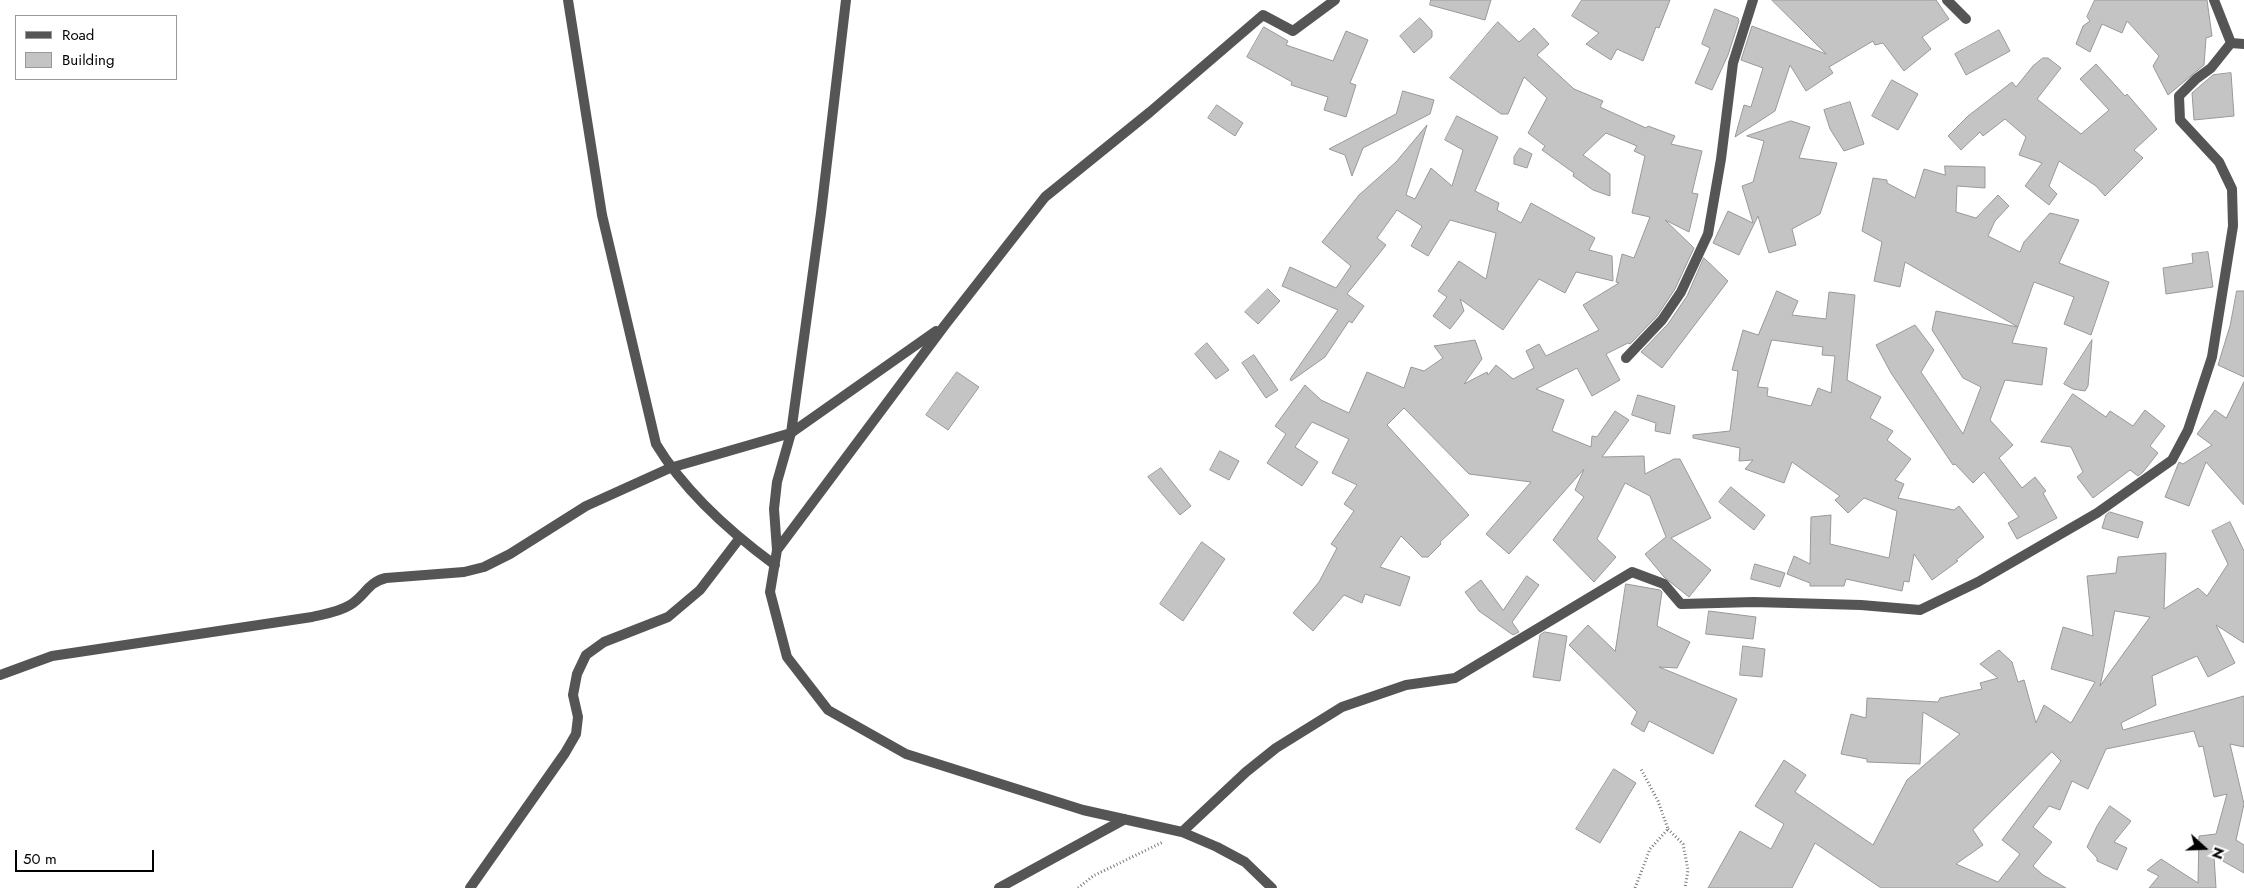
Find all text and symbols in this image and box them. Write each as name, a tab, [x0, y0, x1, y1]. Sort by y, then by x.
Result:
legend	[15, 15, 178, 80]
text: Road	[62, 24, 94, 46]
text: Building	[62, 49, 114, 71]
north arrow	[2179, 823, 2229, 873]
scale bar	[18, 840, 156, 872]
text: N	[2207, 844, 2229, 862]
text: 50 m	[23, 848, 57, 870]

